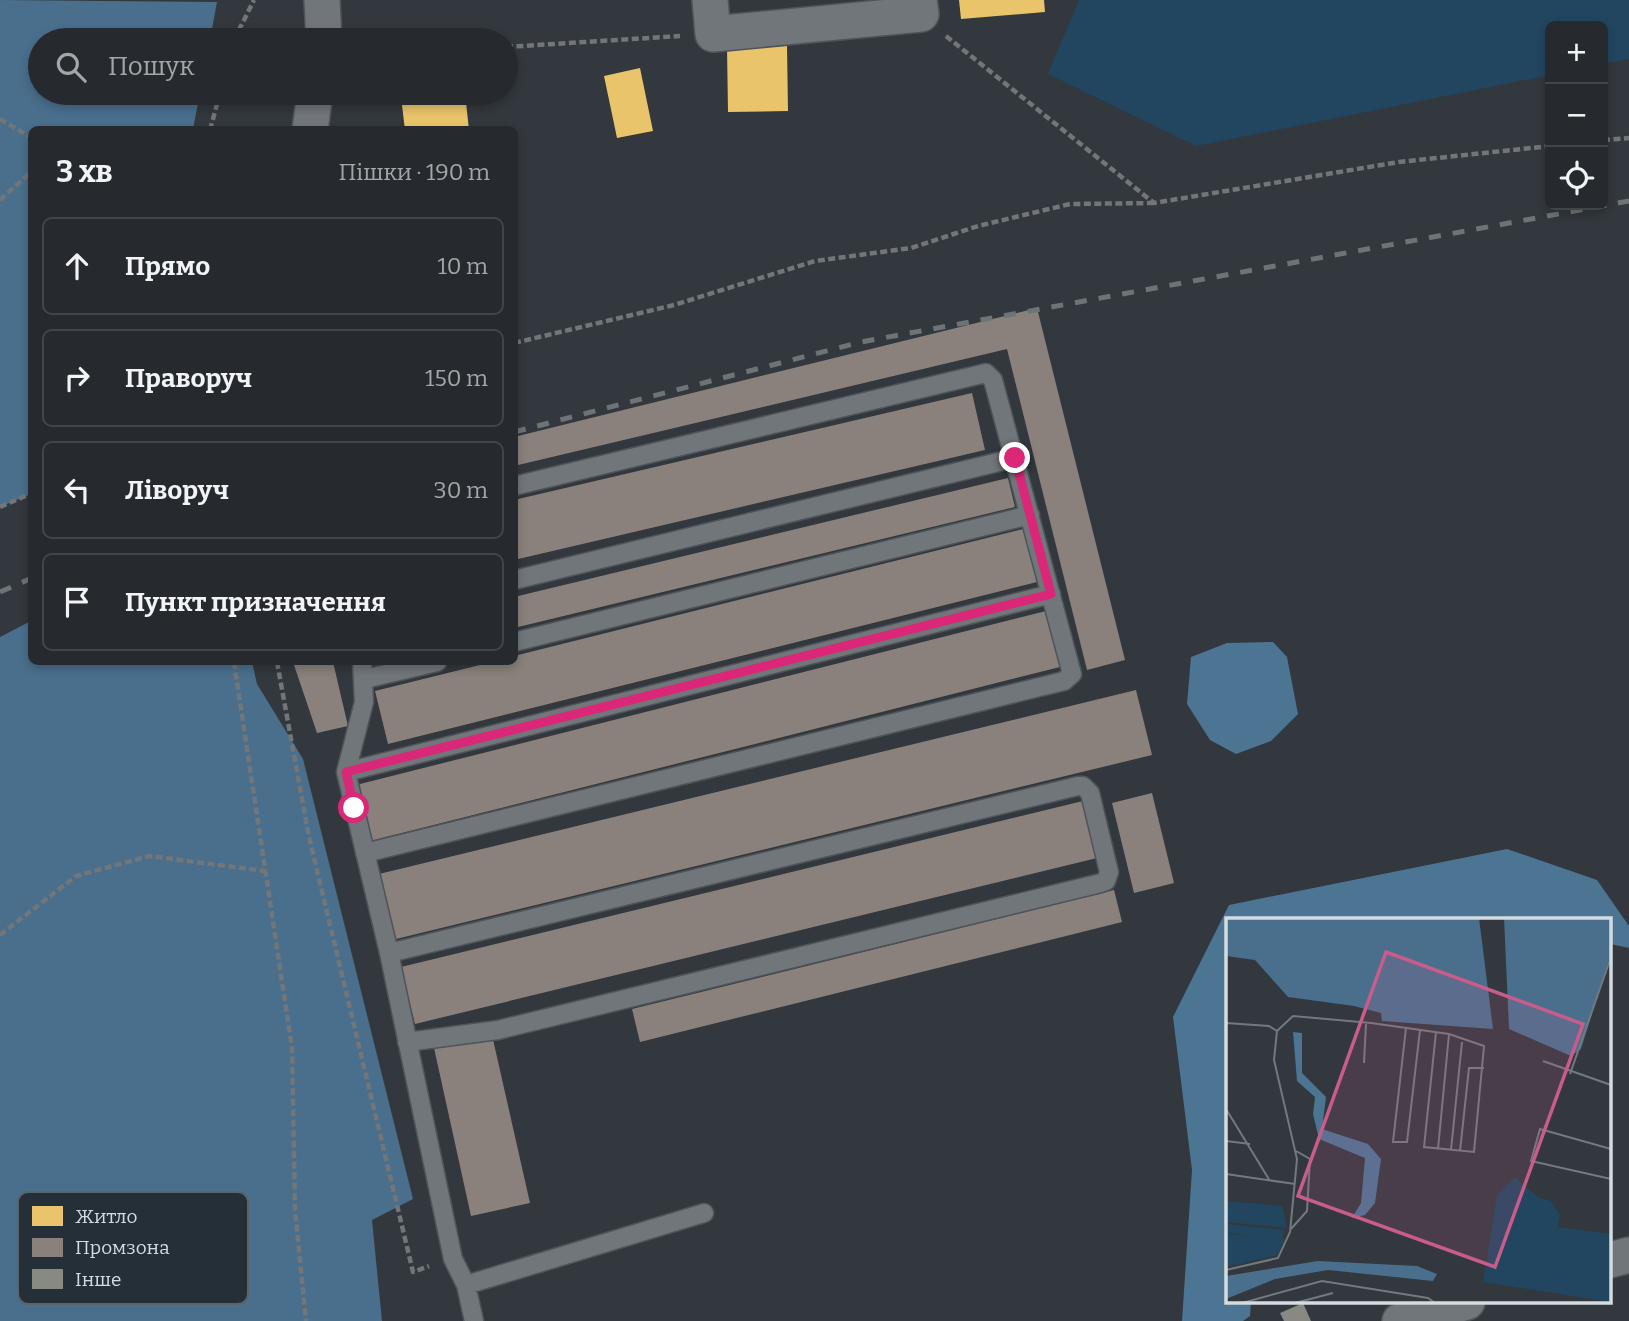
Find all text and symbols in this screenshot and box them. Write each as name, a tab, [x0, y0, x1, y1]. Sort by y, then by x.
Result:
map controls	[1545, 21, 1608, 210]
button: +	[1545, 21, 1608, 84]
search box	[28, 28, 518, 105]
icon: search	[52, 48, 90, 86]
text: Пошук	[108, 51, 194, 82]
button: −	[1545, 84, 1608, 147]
button: locate	[1545, 147, 1608, 210]
text: 3 хв	[56, 154, 113, 190]
text: Пішки · 190 m	[338, 158, 490, 186]
icon: ahead	[58, 247, 96, 285]
text: Прямо	[125, 251, 210, 282]
text: 10 m	[437, 252, 488, 280]
icon: right	[58, 359, 96, 397]
text: Праворуч	[125, 363, 252, 394]
text: 150 m	[425, 364, 488, 392]
route end	[999, 442, 1030, 473]
icon: left	[58, 471, 96, 509]
text: Ліворуч	[125, 475, 229, 506]
text: 30 m	[434, 476, 488, 504]
icon: arrive	[58, 583, 96, 621]
text: Пункт призначення	[125, 587, 386, 618]
route start	[338, 792, 369, 823]
inset map	[1226, 918, 1612, 1304]
legend	[18, 1192, 248, 1304]
text: Житло	[75, 1205, 138, 1228]
text: Промзона	[75, 1236, 170, 1259]
text: Інше	[75, 1268, 121, 1291]

